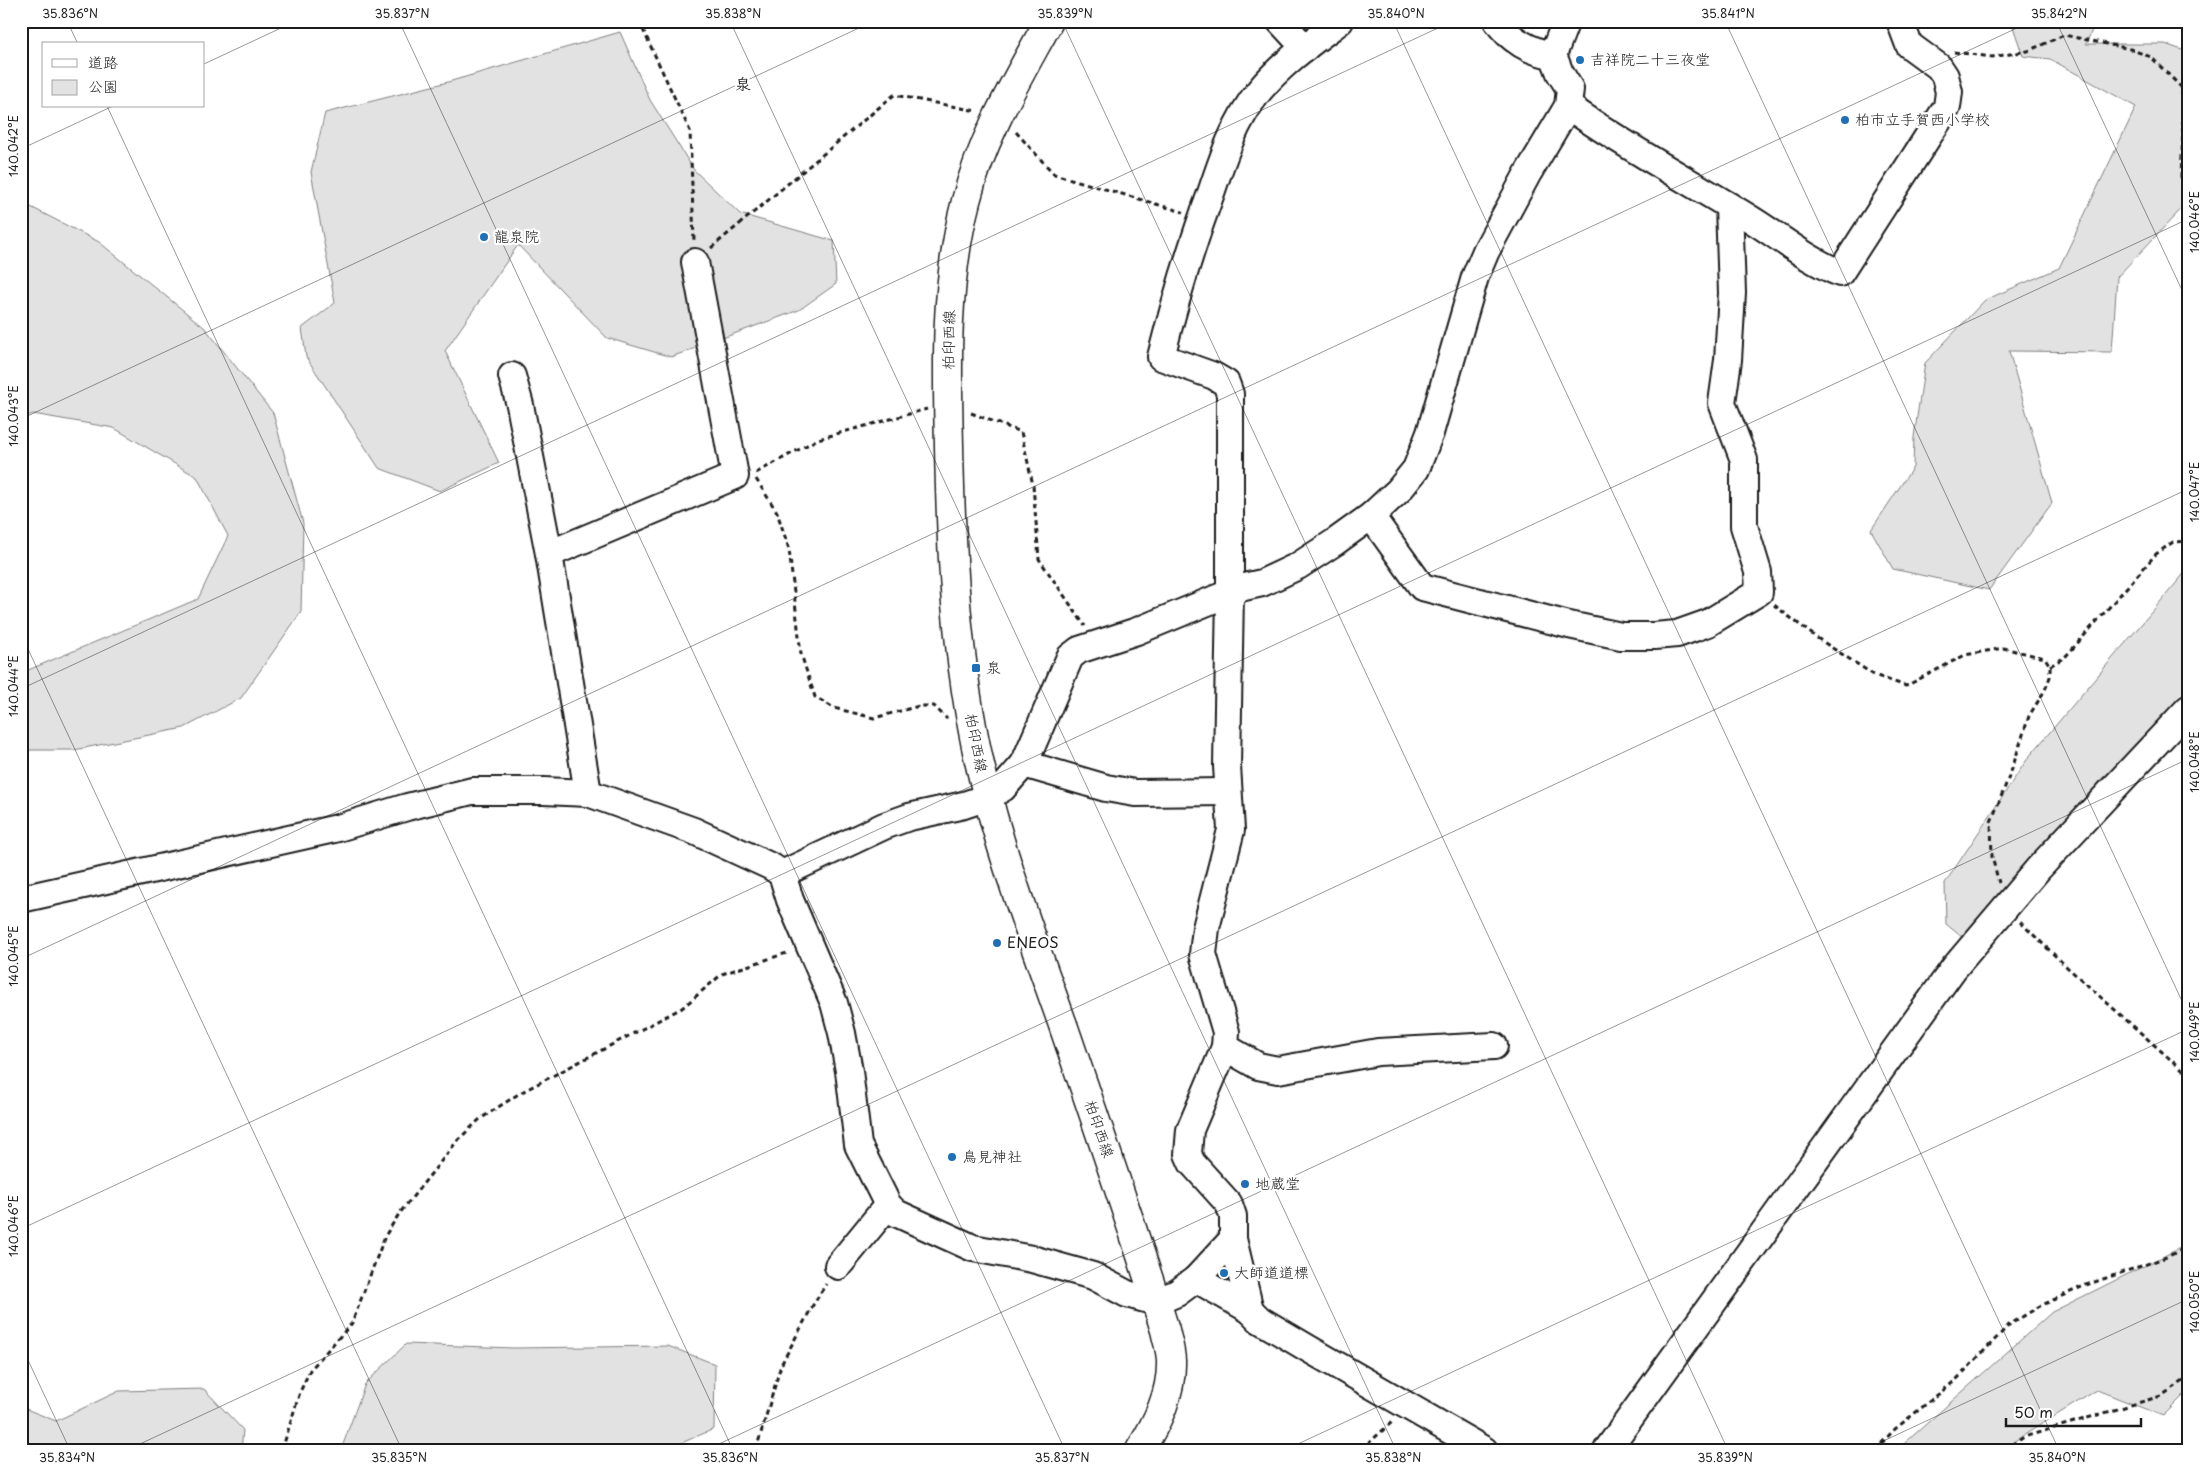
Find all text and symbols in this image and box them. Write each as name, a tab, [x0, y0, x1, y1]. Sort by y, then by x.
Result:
text: 35.836°N	[42, 4, 98, 22]
text: 35.837°N	[374, 4, 430, 22]
text: 35.838°N	[705, 4, 761, 22]
text: 35.839°N	[1037, 4, 1093, 22]
text: 35.840°N	[1367, 4, 1425, 22]
text: 35.841°N	[1701, 4, 1755, 22]
text: 35.842°N	[2031, 4, 2087, 22]
legend	[42, 42, 205, 108]
place label: 吉祥院二十三夜堂	[1590, 47, 1710, 70]
text: 道路	[88, 50, 118, 73]
marker: 吉祥院二十三夜堂	[1574, 54, 1586, 66]
district label: 泉	[735, 71, 751, 95]
text: 公園	[88, 74, 118, 97]
place label: 柏市立手賀西小学校	[1855, 107, 1990, 130]
marker: 柏市立手賀西小学校	[1839, 114, 1851, 126]
text: 140.042°E	[4, 115, 22, 177]
text: 140.046°E	[2185, 191, 2203, 253]
place label: 龍泉院	[494, 224, 539, 247]
marker: 龍泉院	[478, 231, 490, 243]
street label: 柏印西線	[935, 310, 960, 370]
text: 140.043°E	[4, 385, 22, 447]
text: 140.047°E	[2185, 462, 2203, 522]
text: 140.044°E	[4, 655, 22, 717]
place label: 泉	[986, 655, 1001, 678]
marker: 泉	[970, 662, 982, 674]
street label: 柏印西線	[960, 711, 994, 774]
text: 140.048°E	[2185, 731, 2203, 793]
text: 140.045°E	[4, 925, 22, 987]
place label: ENEOS	[1007, 930, 1059, 953]
marker: ENEOS	[991, 937, 1003, 949]
text: 140.049°E	[2185, 1002, 2203, 1063]
street label: 柏印西線	[1080, 1096, 1121, 1161]
place label: 鳥見神社	[962, 1144, 1022, 1167]
marker: 鳥見神社	[946, 1151, 958, 1163]
place label: 地蔵堂	[1255, 1171, 1300, 1194]
marker: 地蔵堂	[1239, 1178, 1251, 1190]
text: 140.046°E	[4, 1195, 22, 1257]
place label: 大師道道標	[1234, 1260, 1309, 1283]
marker: 大師道道標	[1218, 1267, 1230, 1279]
text: 140.050°E	[2185, 1271, 2203, 1333]
scale bar	[2006, 1396, 2142, 1428]
text: 50 m	[2014, 1400, 2053, 1423]
text: 35.834°N	[39, 1448, 95, 1466]
text: 35.835°N	[371, 1448, 427, 1466]
text: 35.836°N	[702, 1448, 758, 1466]
text: 35.837°N	[1034, 1448, 1090, 1466]
text: 35.838°N	[1365, 1448, 1421, 1466]
text: 35.839°N	[1697, 1448, 1753, 1466]
text: 35.840°N	[2028, 1448, 2086, 1466]

